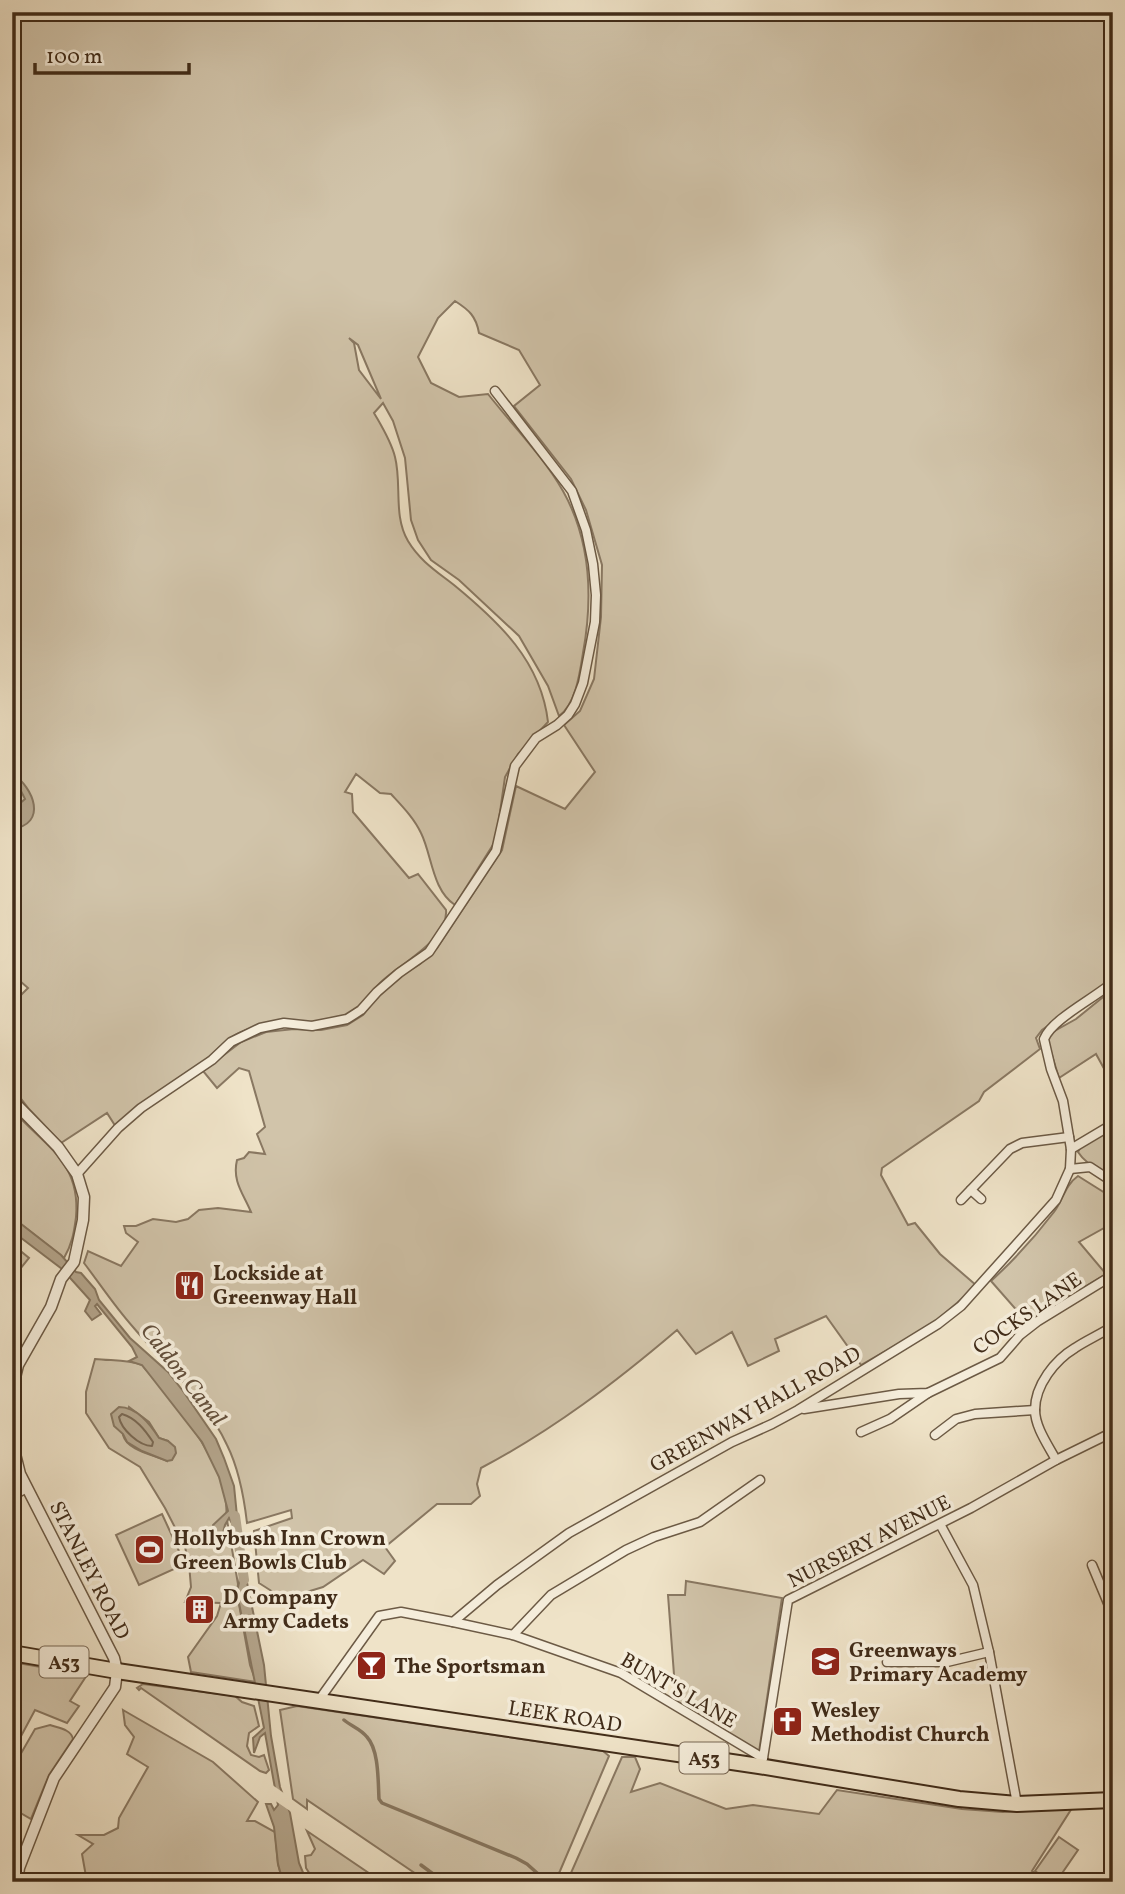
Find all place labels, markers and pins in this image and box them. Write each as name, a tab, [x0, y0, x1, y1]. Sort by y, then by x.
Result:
place label: Lockside at Greenway Hall	[213, 1260, 357, 1313]
restaurant icon: Lockside at Greenway Hall	[173, 1268, 207, 1302]
place label: Hollybush Inn Crown Green Bowls Club	[173, 1525, 386, 1578]
sports icon: Hollybush Inn Crown Green Bowls Club	[133, 1533, 167, 1567]
place label: D Company Army Cadets	[223, 1584, 349, 1637]
building icon: D Company Army Cadets	[183, 1592, 217, 1626]
place label: Greenways Primary Academy	[849, 1637, 1028, 1690]
school or university icon: Greenways Primary Academy	[809, 1645, 843, 1679]
bar icon: The Sportsman	[354, 1649, 388, 1683]
place label: The Sportsman	[394, 1653, 546, 1682]
place label: Wesley Methodist Church	[811, 1697, 990, 1750]
church icon: Wesley Methodist Church	[771, 1705, 805, 1739]

